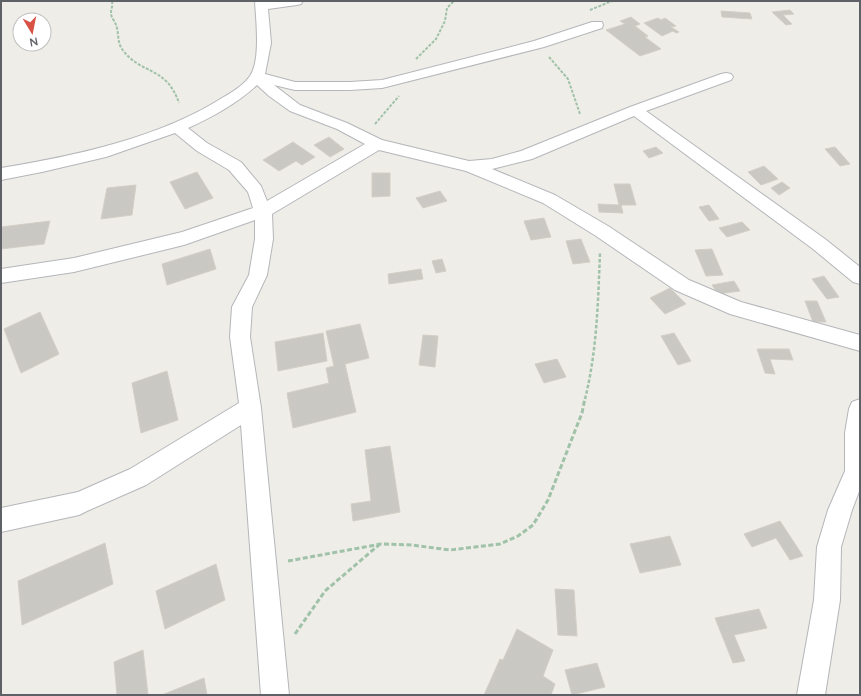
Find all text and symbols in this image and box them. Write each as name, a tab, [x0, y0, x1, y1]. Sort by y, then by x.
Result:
north arrow	[12, 12, 52, 52]
text: N	[29, 35, 39, 49]

